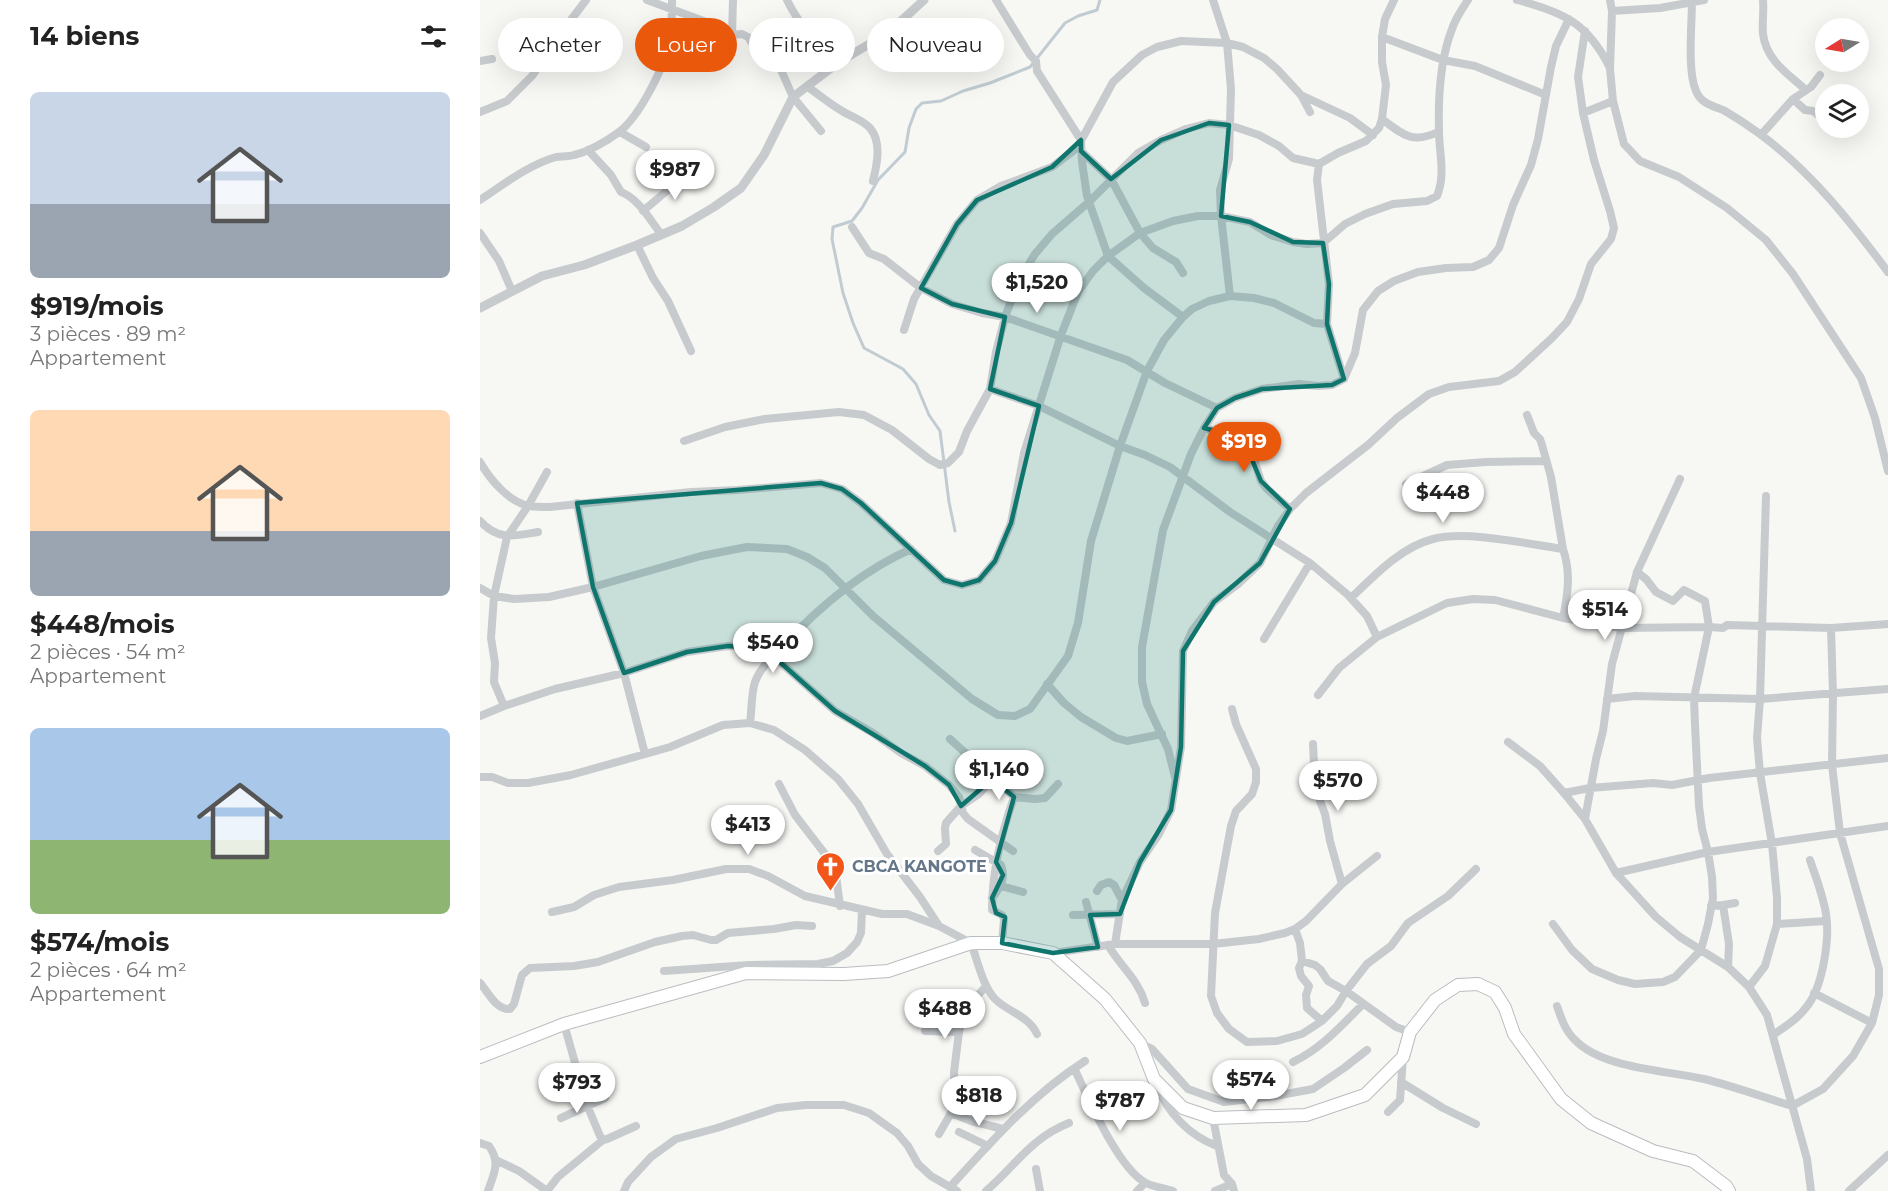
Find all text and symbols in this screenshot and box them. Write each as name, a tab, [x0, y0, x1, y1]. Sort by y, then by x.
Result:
chip: Acheter	[498, 18, 623, 72]
chip: Louer	[635, 18, 737, 72]
chip: Filtres	[749, 18, 855, 72]
chip: Nouveau	[867, 18, 1004, 72]
north arrow	[1815, 18, 1869, 72]
map controls	[1815, 18, 1869, 138]
text: 14 biens	[30, 20, 139, 52]
icon: filters	[417, 20, 450, 53]
button: layers	[1815, 84, 1869, 138]
icon: home	[186, 131, 294, 239]
pin: $987	[639, 150, 711, 201]
text: $987	[650, 157, 700, 181]
pin: $1,520	[988, 263, 1086, 314]
text: $1,520	[1006, 270, 1068, 294]
text: $919/mois	[30, 290, 164, 322]
text: 3 pièces · 89 m²	[30, 322, 186, 346]
text: Appartement	[30, 346, 166, 370]
pin: $919	[1208, 422, 1280, 473]
text: $919	[1221, 429, 1267, 453]
icon: home	[186, 449, 294, 557]
pin: $448	[1407, 473, 1479, 524]
text: $448	[1416, 480, 1470, 504]
pin: $514	[1569, 590, 1641, 641]
text: $514	[1582, 597, 1628, 621]
text: $448/mois	[30, 608, 175, 640]
pin: $540	[737, 623, 809, 674]
text: $540	[747, 630, 799, 654]
text: 2 pièces · 54 m²	[30, 640, 186, 664]
text: Appartement	[30, 664, 166, 688]
pin: $1,140	[950, 750, 1048, 801]
text: $1,140	[969, 757, 1029, 781]
pin: $570	[1302, 761, 1374, 812]
icon: home	[186, 767, 294, 875]
text: $570	[1313, 768, 1363, 792]
pin: $413	[712, 805, 784, 856]
text: $413	[725, 812, 771, 836]
church icon: CBCA KANGOTE	[815, 850, 847, 892]
place label: CBCA KANGOTE	[852, 857, 987, 876]
text: $574/mois	[30, 926, 169, 958]
text: 2 pièces · 64 m²	[30, 958, 187, 982]
text: Appartement	[30, 982, 166, 1006]
pin: $488	[909, 989, 981, 1040]
text: $488	[918, 996, 972, 1020]
pin: $574	[1215, 1060, 1287, 1111]
pin: $793	[541, 1063, 613, 1114]
text: $574	[1226, 1067, 1276, 1091]
text: $793	[552, 1070, 602, 1094]
pin: $818	[943, 1076, 1015, 1127]
pin: $787	[1084, 1081, 1156, 1132]
text: $818	[956, 1083, 1003, 1107]
text: $787	[1095, 1088, 1145, 1112]

